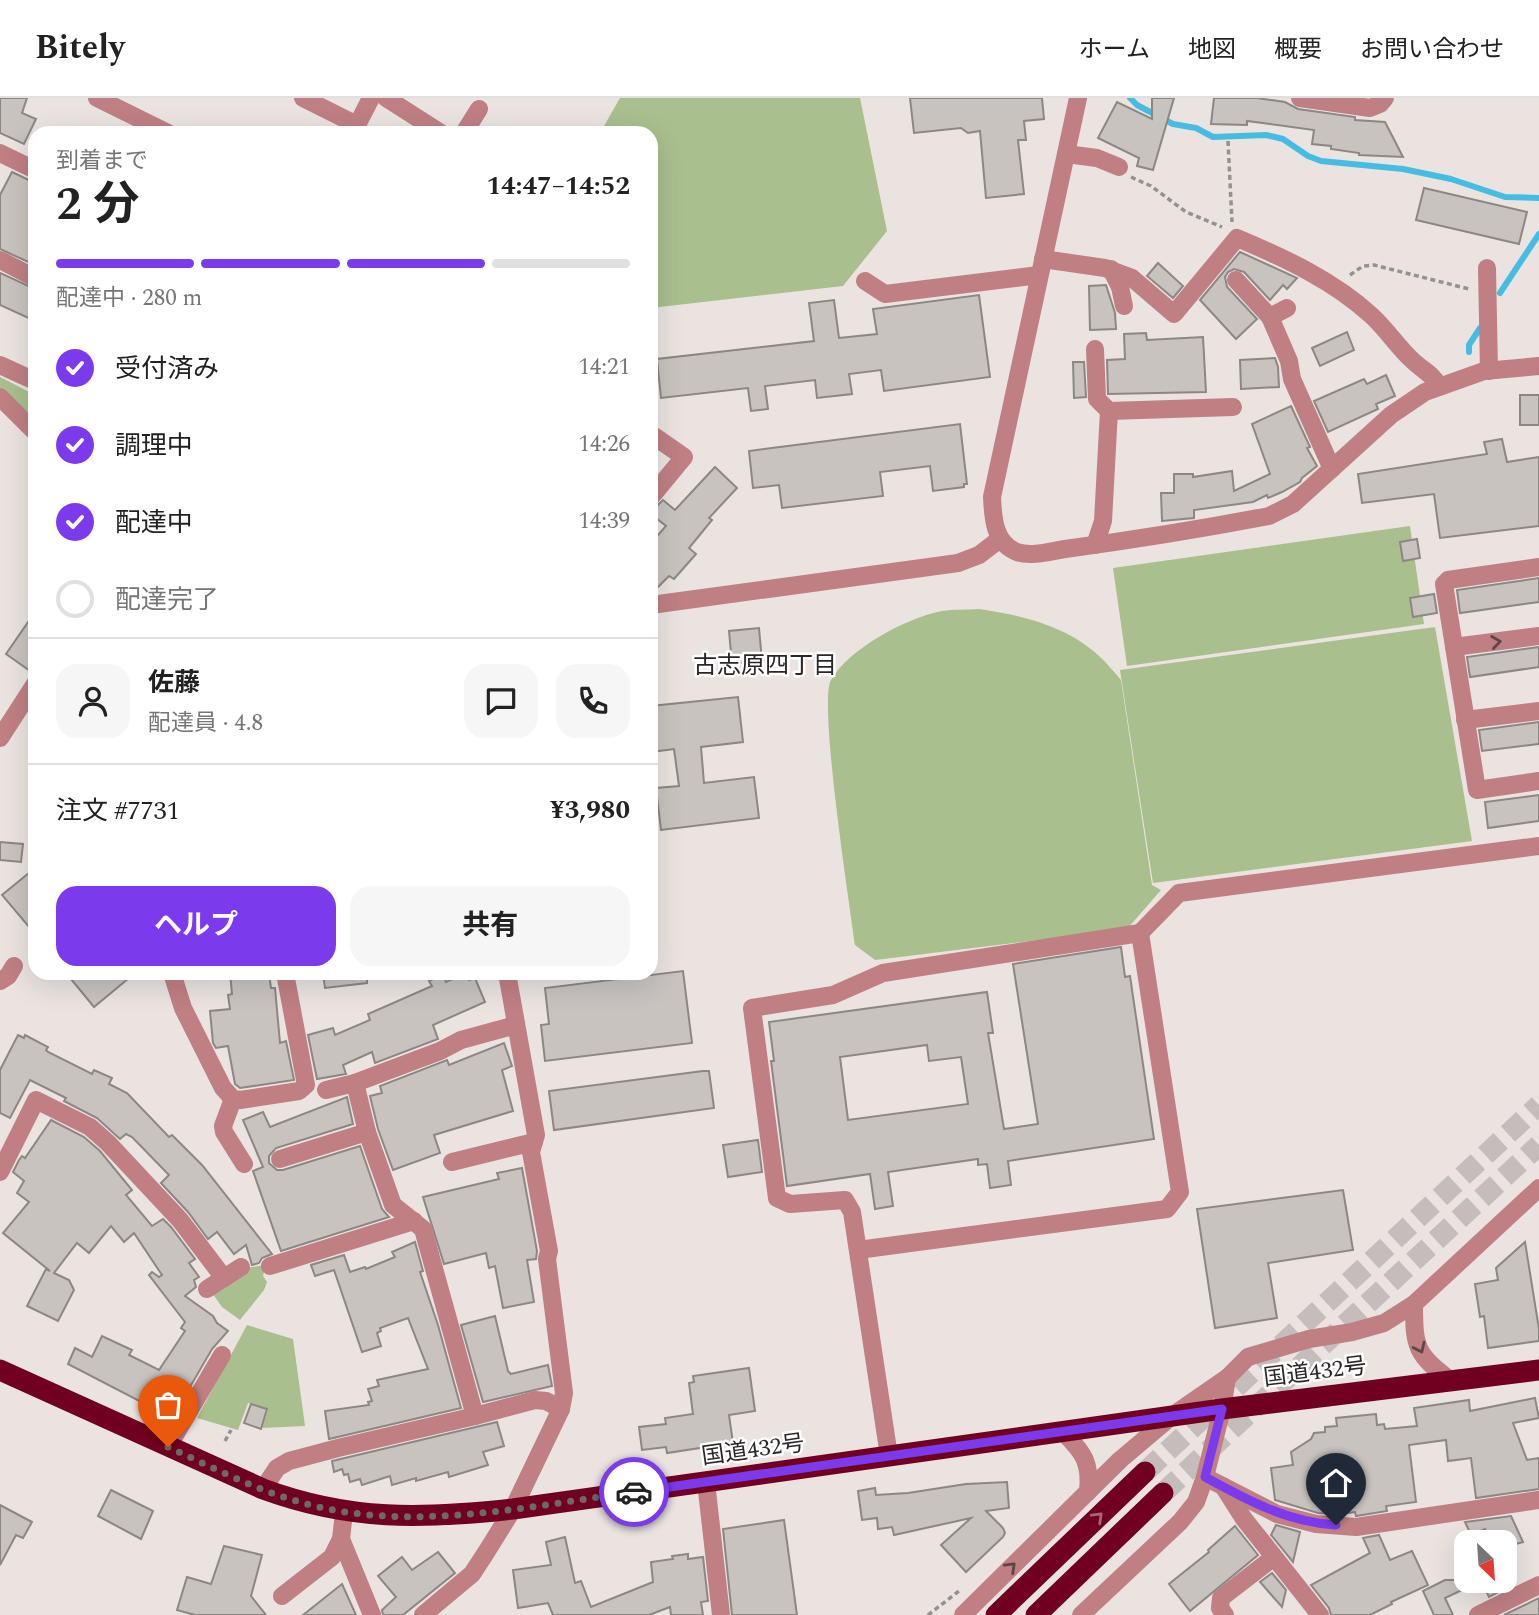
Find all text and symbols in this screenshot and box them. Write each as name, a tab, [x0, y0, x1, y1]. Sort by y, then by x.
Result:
text: Bitely	[35, 23, 125, 73]
text: ホーム	[1079, 32, 1150, 68]
text: 地図	[1188, 32, 1236, 68]
text: 概要	[1274, 32, 1322, 68]
text: お問い合わせ	[1360, 32, 1504, 68]
text: 到着まで	[56, 144, 148, 179]
text: 14:47–14:52	[486, 166, 630, 206]
text: 2 分	[56, 170, 139, 240]
text: 配達中 · 280 m	[56, 281, 202, 316]
icon: check	[56, 349, 94, 387]
text: 受付済み	[115, 349, 219, 389]
text: 14:21	[578, 350, 630, 385]
icon: check	[56, 426, 94, 464]
text: 調理中	[115, 426, 193, 466]
text: 14:26	[578, 427, 630, 462]
icon: check	[56, 503, 94, 541]
text: 配達中	[115, 503, 193, 543]
text: 14:39	[578, 504, 630, 539]
text: 配達完了	[115, 580, 219, 620]
one-way arrow	[1490, 634, 1502, 649]
district label: 古志原四丁目	[693, 648, 837, 684]
text: 佐藤	[148, 663, 200, 703]
button: person	[56, 664, 130, 738]
button: chat	[464, 664, 538, 738]
button: phone	[556, 664, 630, 738]
text: 配達員 · 4.8	[148, 706, 263, 741]
text: ¥3,980	[550, 790, 630, 830]
text: 注文 #7731	[56, 791, 180, 831]
button: ヘルプ	[56, 886, 336, 966]
button: 共有	[350, 886, 630, 966]
one-way arrow	[1412, 1341, 1425, 1354]
street label: 国道432号	[1262, 1349, 1369, 1396]
pin	[138, 1375, 198, 1447]
icon: bag	[149, 1386, 187, 1424]
street label: 国道432号	[700, 1426, 807, 1475]
pin	[1306, 1453, 1366, 1525]
courier	[599, 1457, 669, 1527]
icon: home	[1317, 1464, 1355, 1502]
icon: car	[615, 1473, 653, 1511]
one-way arrow	[1090, 1512, 1103, 1525]
north arrow	[1454, 1530, 1517, 1592]
map controls	[1454, 1530, 1517, 1593]
one-way arrow	[1003, 1563, 1016, 1576]

